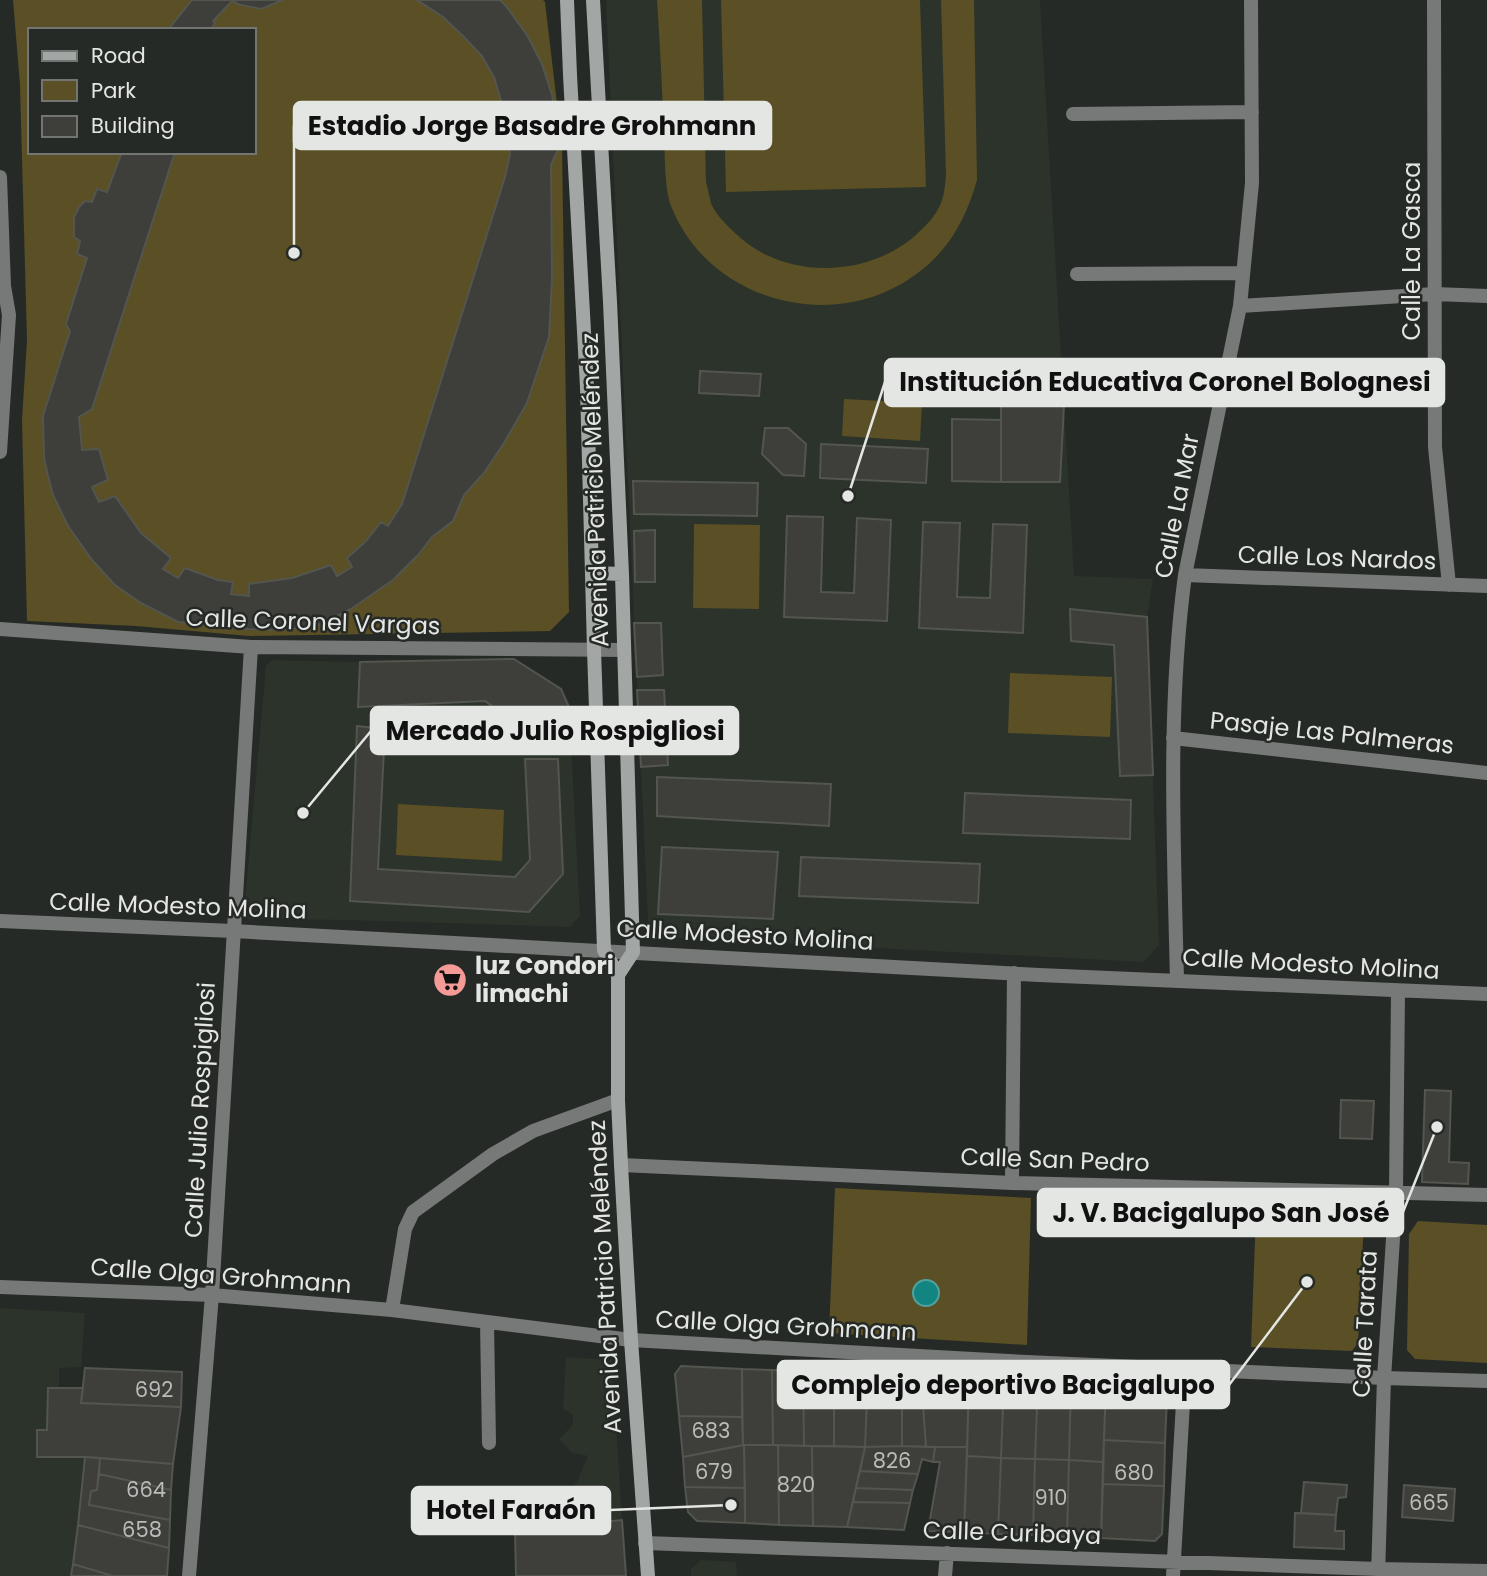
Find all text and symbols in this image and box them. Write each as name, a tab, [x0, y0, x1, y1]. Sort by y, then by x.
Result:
legend	[28, 28, 256, 154]
text: Road	[91, 41, 146, 70]
text: Park	[91, 76, 136, 105]
callout: Estadio Jorge Basadre Grohmann	[294, 102, 771, 149]
text: Estadio Jorge Basadre Grohmann	[308, 108, 756, 144]
text: Building	[91, 111, 175, 140]
street label: Calle La Gasca	[1395, 161, 1428, 341]
street label: Avenida Patricio Meléndez	[573, 332, 616, 648]
callout: Institución Educativa Coronel Bolognesi	[885, 359, 1444, 406]
text: Institución Educativa Coronel Bolognesi	[899, 364, 1431, 400]
street label: Calle La Mar	[1146, 431, 1207, 581]
street label: Calle Los Nardos	[1237, 538, 1437, 577]
street label: Calle Coronel Vargas	[185, 601, 441, 642]
street label: Pasaje Las Palmeras	[1209, 703, 1456, 762]
callout: Mercado Julio Rospigliosi	[371, 707, 738, 754]
text: Mercado Julio Rospigliosi	[385, 713, 725, 749]
street label: Calle Modesto Molina	[49, 885, 307, 926]
street label: Calle Modesto Molina	[616, 911, 874, 958]
street label: Calle Modesto Molina	[1182, 940, 1440, 987]
place label: luz Condori limachi	[475, 949, 614, 1010]
supermarket icon: luz Condori limachi	[431, 961, 469, 999]
street label: Calle Julio Rospigliosi	[176, 981, 223, 1239]
street label: Avenida Patricio Meléndez	[580, 1119, 629, 1435]
street label: Calle San Pedro	[960, 1140, 1150, 1179]
callout: J. V. Bacigalupo San José	[1038, 1189, 1403, 1236]
text: J. V. Bacigalupo San José	[1053, 1195, 1389, 1231]
street label: Calle Olga Grohmann	[89, 1250, 353, 1301]
street label: Calle Tarata	[1344, 1250, 1385, 1398]
street label: Calle Olga Grohmann	[655, 1302, 917, 1349]
callout: Complejo deportivo Bacigalupo	[778, 1361, 1229, 1408]
text: Complejo deportivo Bacigalupo	[791, 1367, 1215, 1403]
house number: 692	[135, 1375, 173, 1404]
house number: 683	[692, 1416, 730, 1445]
house number: 826	[873, 1446, 911, 1475]
house number: 679	[695, 1457, 733, 1486]
house number: 680	[1114, 1458, 1154, 1487]
house number: 820	[777, 1470, 815, 1499]
house number: 664	[126, 1475, 166, 1504]
house number: 910	[1034, 1483, 1068, 1512]
callout: Hotel Faraón	[412, 1487, 610, 1534]
house number: 665	[1409, 1488, 1449, 1517]
text: Hotel Faraón	[426, 1492, 596, 1528]
street label: Calle Curibaya	[922, 1513, 1102, 1552]
house number: 658	[122, 1515, 162, 1544]

